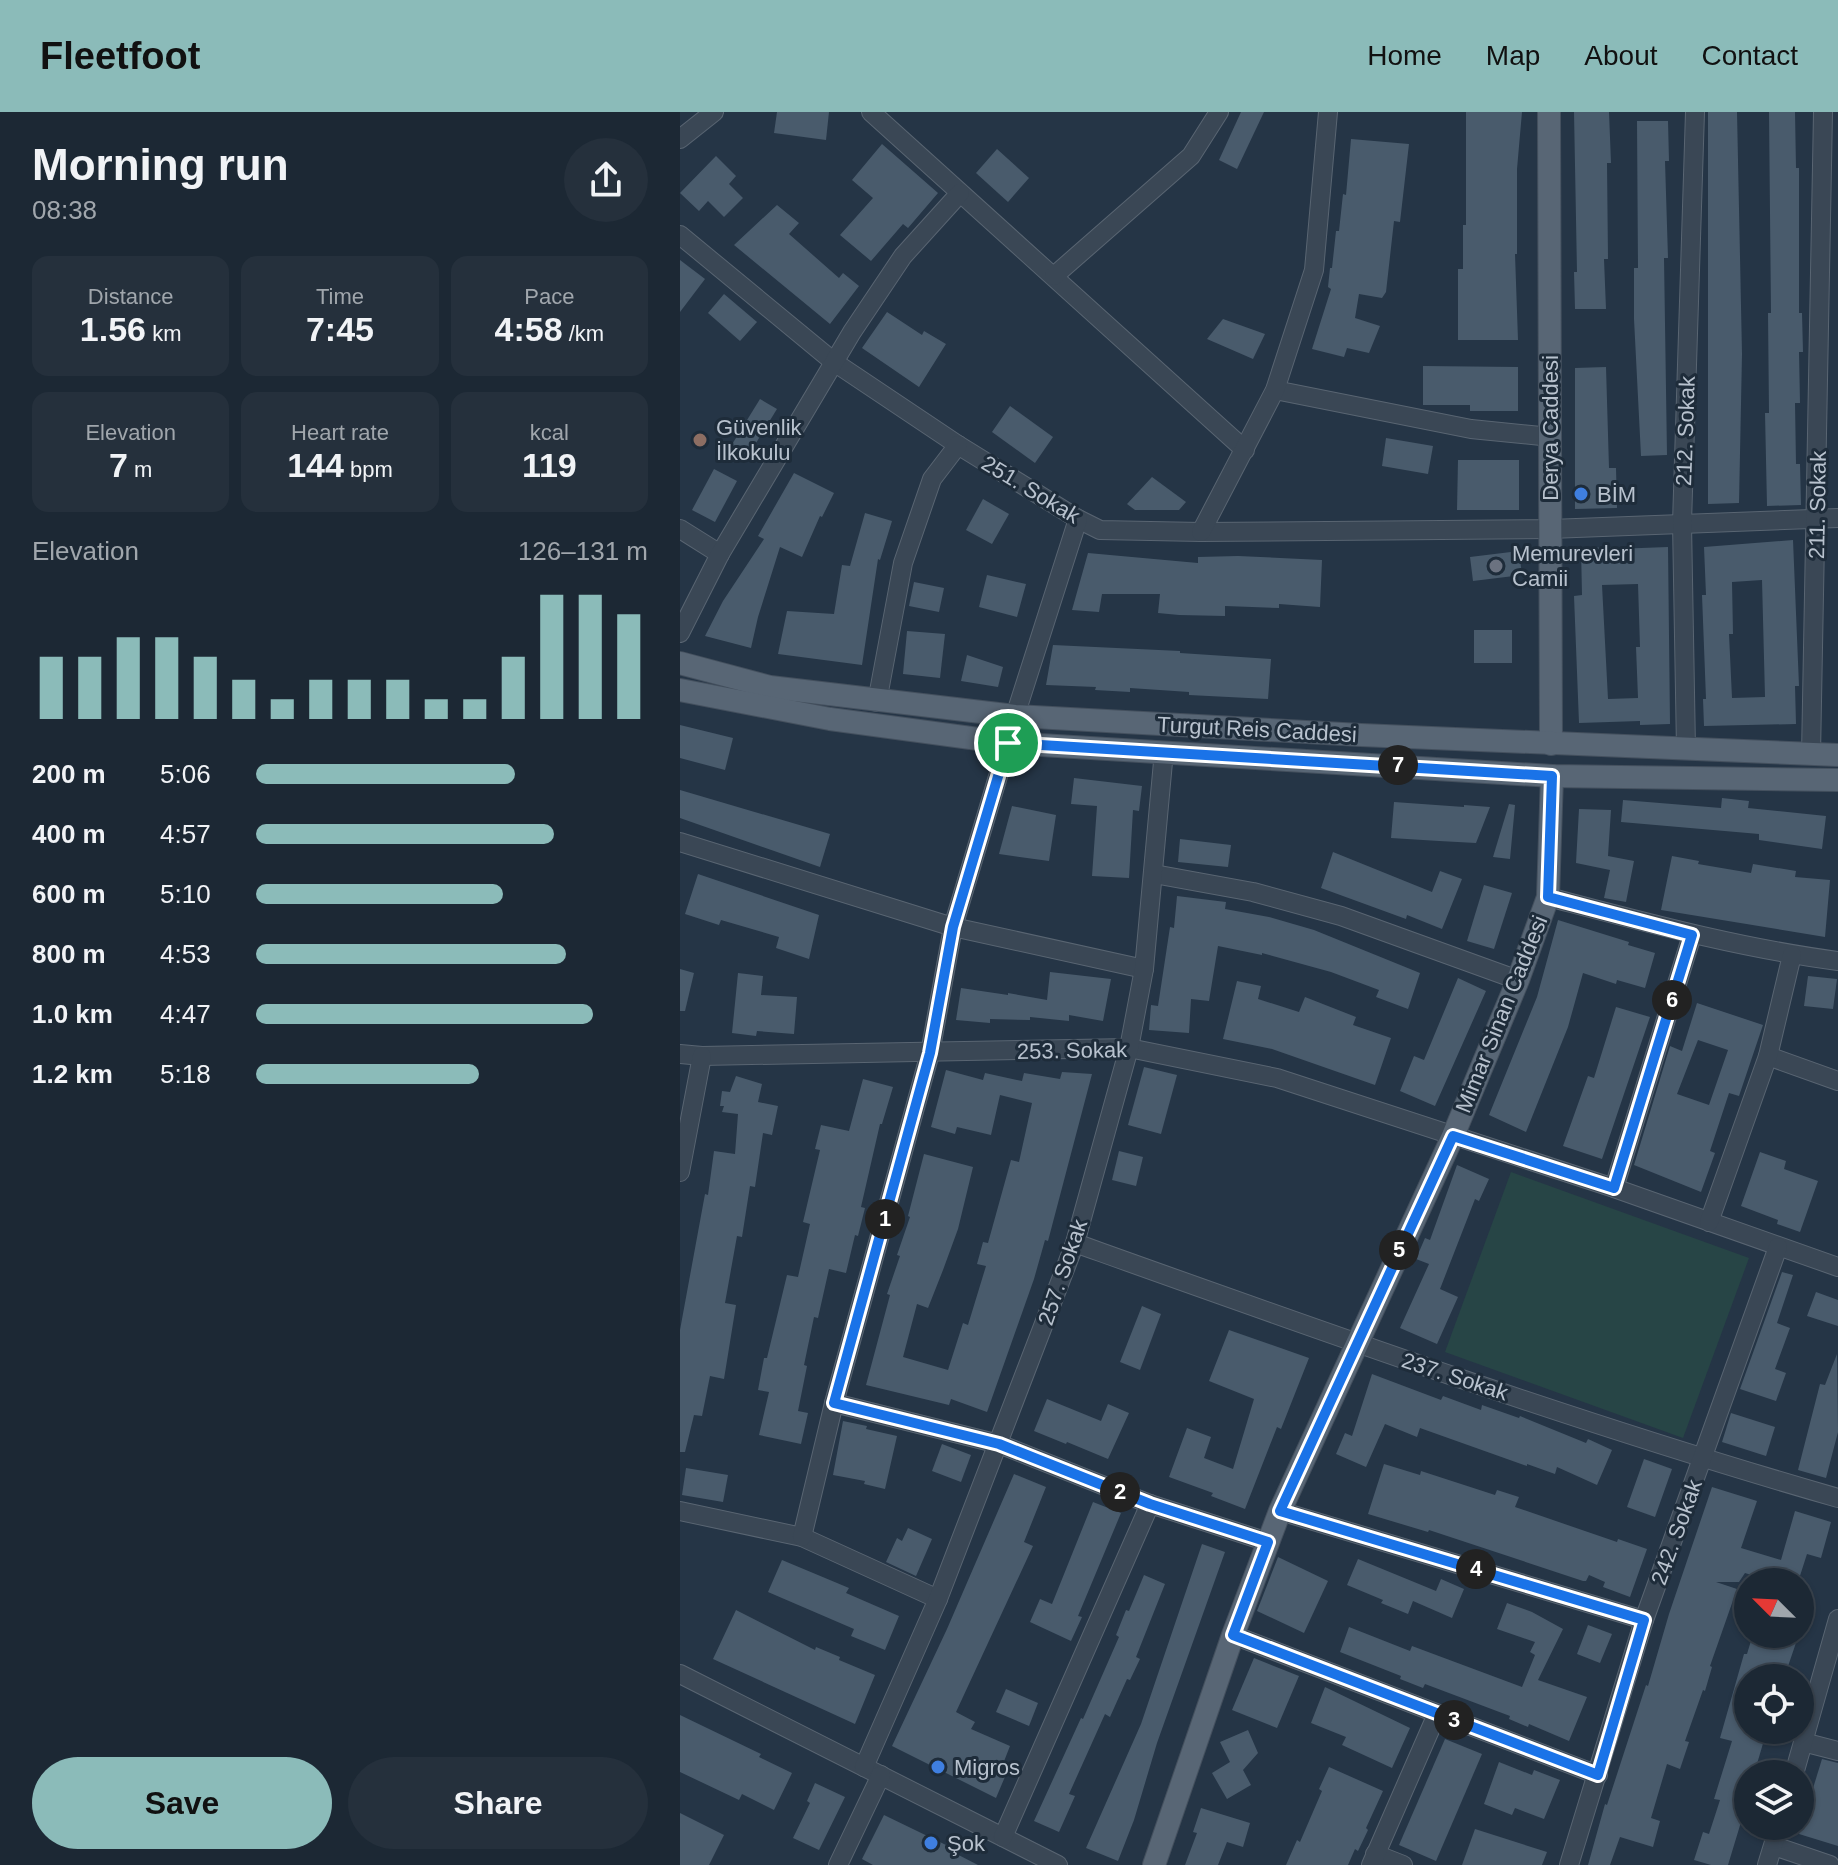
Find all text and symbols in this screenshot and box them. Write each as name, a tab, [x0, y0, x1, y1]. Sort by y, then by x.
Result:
text: Fleetfoot	[40, 35, 200, 77]
text: Home	[1367, 40, 1442, 71]
text: Map	[1486, 40, 1540, 71]
text: About	[1584, 40, 1658, 71]
text: Contact	[1702, 40, 1798, 71]
button: share	[564, 138, 648, 222]
text: Morning run	[32, 140, 289, 189]
text: 08:38	[32, 195, 97, 225]
text: Distance	[88, 284, 173, 309]
text: Time	[316, 284, 364, 309]
text: Pace	[524, 284, 574, 309]
text: 1.56	[80, 310, 146, 348]
text: 7:45	[306, 310, 374, 348]
text: 4:58	[495, 310, 563, 348]
text: km	[146, 321, 181, 346]
text: /km	[563, 321, 604, 346]
street label: Derya Caddesi	[1538, 355, 1563, 501]
street label: 212. Sokak	[1671, 375, 1700, 486]
place label: Güvenlik İlkokulu	[716, 415, 803, 465]
text: Elevation	[85, 420, 176, 445]
text: Heart rate	[291, 420, 389, 445]
text: kcal	[530, 420, 569, 445]
marker: Güvenlik İlkokulu	[691, 431, 709, 449]
text: 7	[109, 446, 128, 484]
text: 144	[287, 446, 344, 484]
text: 119	[522, 446, 577, 484]
street label: 251. Sokak	[977, 450, 1085, 529]
street label: 211. Sokak	[1804, 450, 1831, 559]
text: m	[128, 457, 152, 482]
text: bpm	[344, 457, 393, 482]
place label: BİM	[1597, 482, 1636, 507]
marker: BİM	[1572, 485, 1590, 503]
text: Elevation	[32, 536, 139, 566]
text: 126–131 m	[518, 536, 648, 566]
place label: Memurevleri Camii	[1512, 541, 1633, 591]
marker: Memurevleri Camii	[1487, 557, 1505, 575]
pin	[974, 709, 1042, 777]
street label: Turgut Reis Caddesi	[1157, 712, 1357, 747]
icon: arrive	[986, 721, 1030, 765]
pin: 7	[1378, 745, 1418, 785]
text: 7	[1392, 752, 1404, 777]
text: 200 m	[32, 759, 106, 789]
text: 5:06	[160, 759, 211, 789]
text: 400 m	[32, 819, 106, 849]
text: 4:57	[160, 819, 211, 849]
text: 600 m	[32, 879, 106, 909]
text: 5:10	[160, 879, 211, 909]
street label: Mimar Sinan Caddesi	[1450, 912, 1552, 1116]
text: 800 m	[32, 939, 106, 969]
text: 4:53	[160, 939, 211, 969]
pin: 6	[1652, 980, 1692, 1020]
text: 6	[1666, 987, 1678, 1012]
text: 1.0 km	[32, 999, 113, 1029]
text: 4:47	[160, 999, 211, 1029]
street label: 253. Sokak	[1017, 1037, 1128, 1064]
text: 1.2 km	[32, 1059, 113, 1089]
text: 5:18	[160, 1059, 211, 1089]
pin: 1	[865, 1199, 905, 1239]
text: 1	[879, 1206, 891, 1231]
street label: 257. Sokak	[1033, 1215, 1093, 1328]
pin: 5	[1379, 1230, 1419, 1270]
text: 5	[1393, 1237, 1405, 1262]
street label: 237. Sokak	[1399, 1348, 1512, 1406]
pin: 2	[1100, 1472, 1140, 1512]
street label: 242. Sokak	[1646, 1475, 1707, 1588]
text: 2	[1114, 1479, 1126, 1504]
pin: 4	[1456, 1549, 1496, 1589]
text: 4	[1470, 1556, 1482, 1581]
north arrow	[1734, 1568, 1814, 1648]
map controls	[1734, 1568, 1814, 1840]
button: locate	[1734, 1664, 1814, 1744]
pin: 3	[1434, 1700, 1474, 1740]
text: 3	[1448, 1707, 1460, 1732]
place label: Migros	[954, 1755, 1020, 1780]
button: Save	[32, 1757, 332, 1849]
button: Share	[348, 1757, 648, 1849]
marker: Migros	[929, 1758, 947, 1776]
button: layers	[1734, 1760, 1814, 1840]
place label: Şok	[947, 1831, 986, 1856]
marker: Şok	[922, 1834, 940, 1852]

